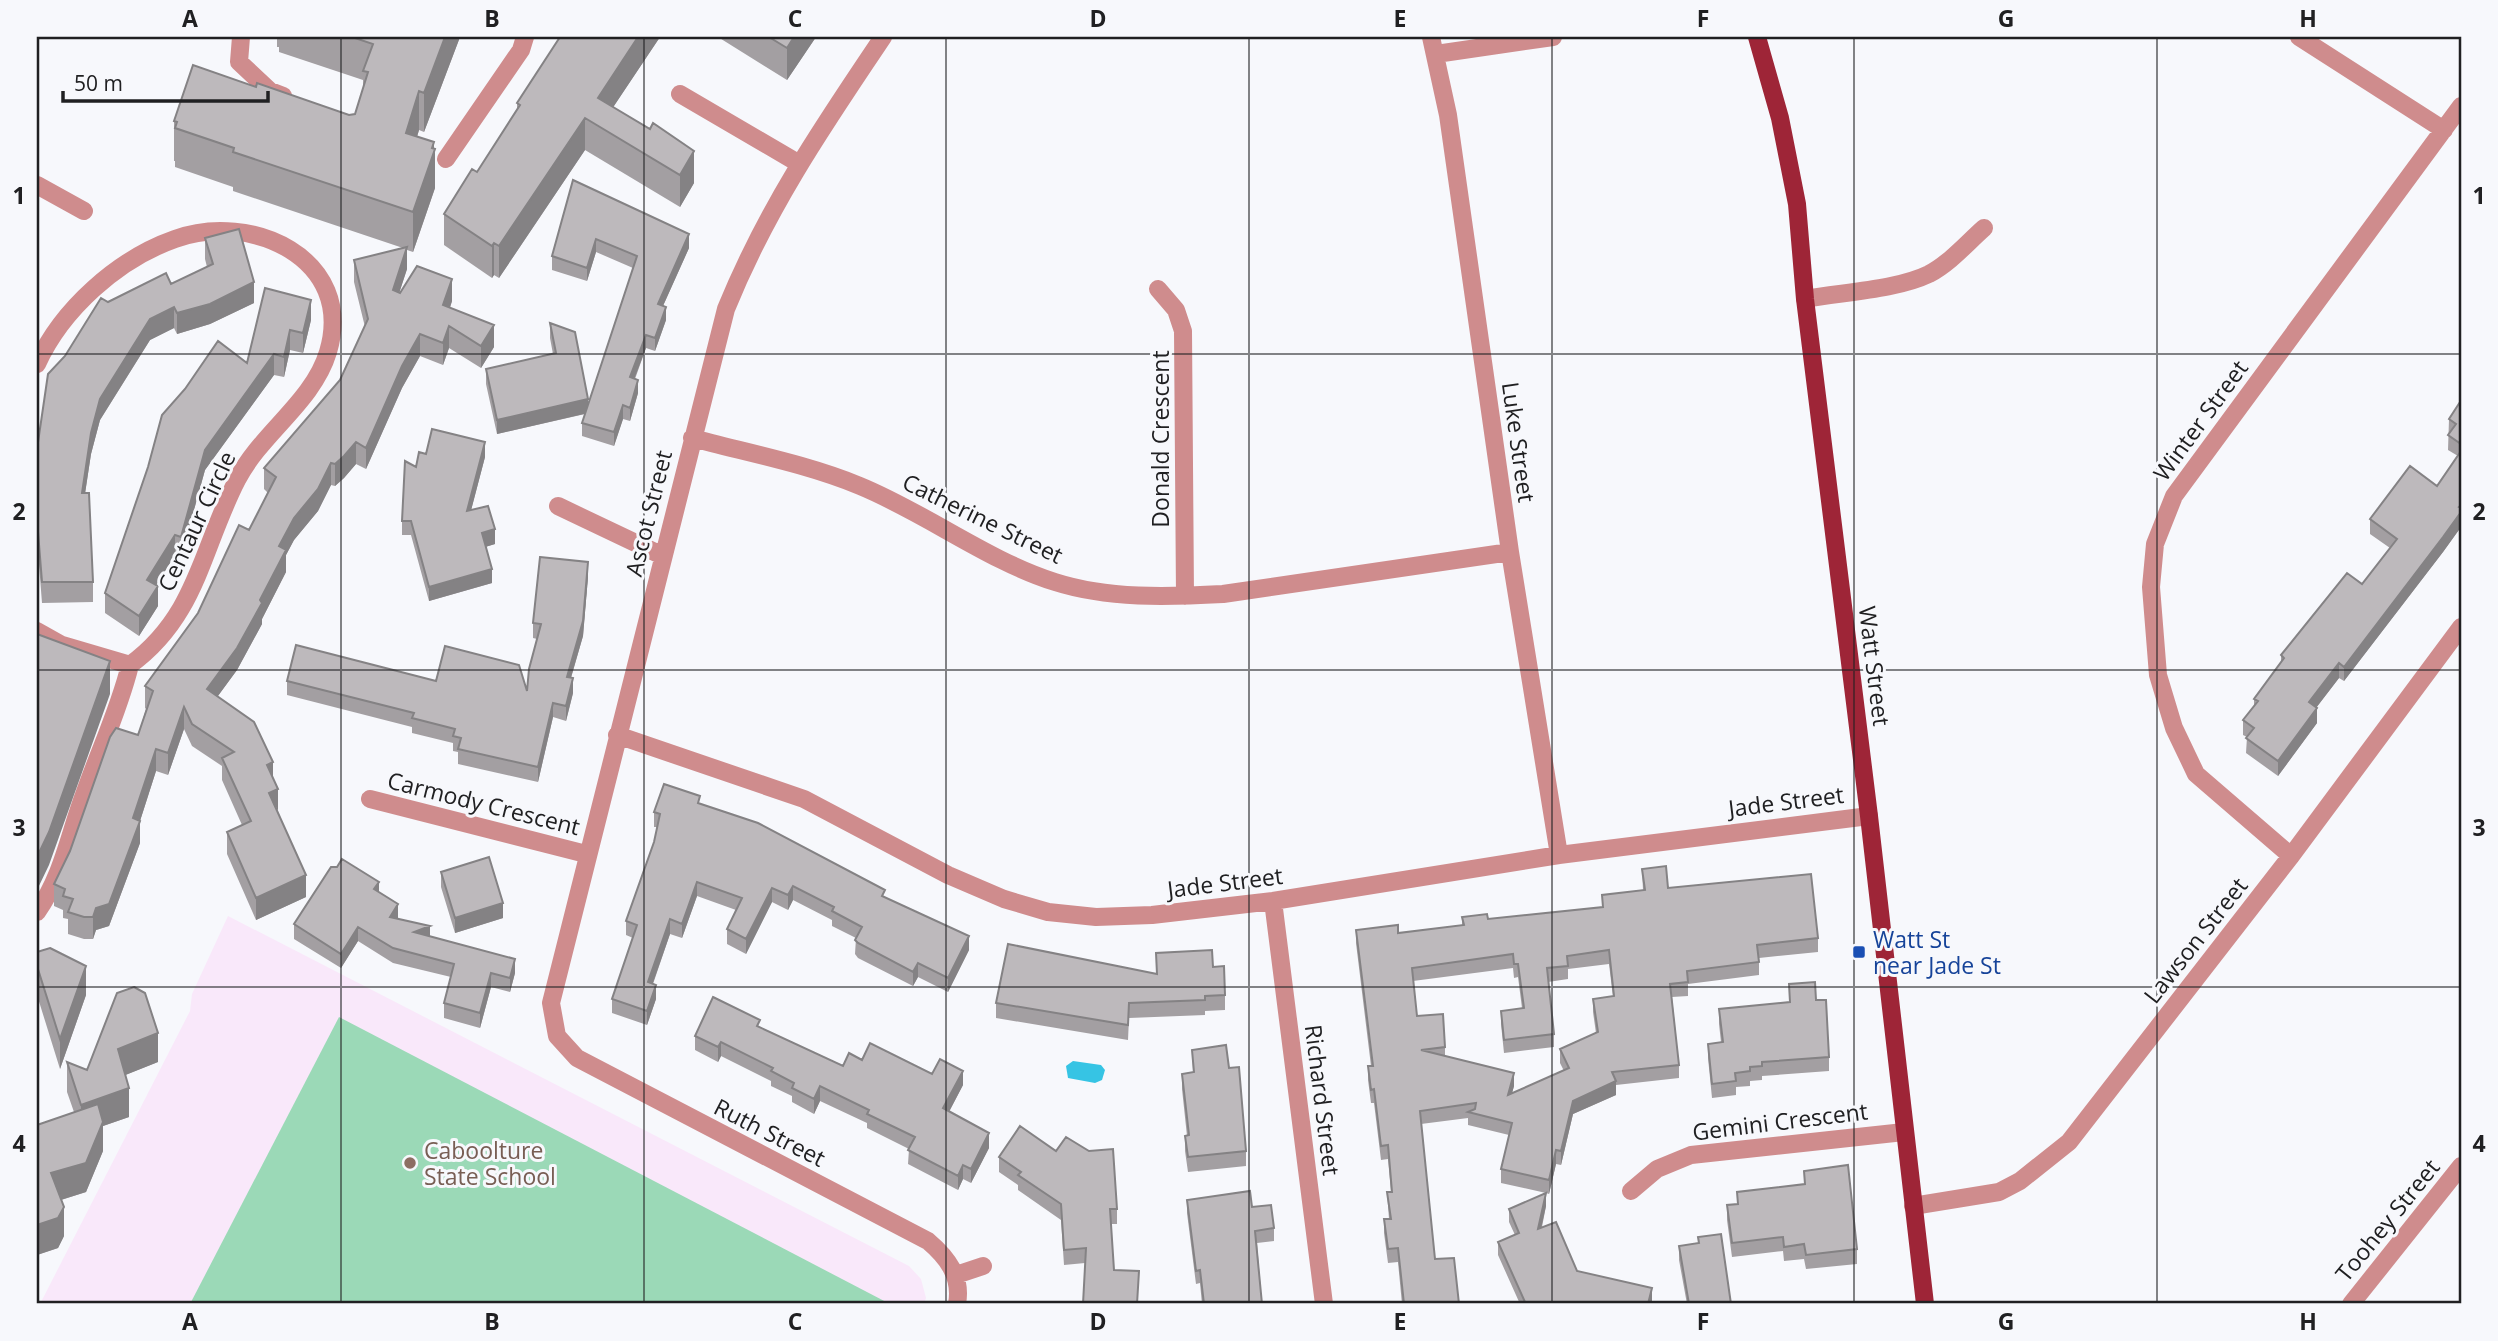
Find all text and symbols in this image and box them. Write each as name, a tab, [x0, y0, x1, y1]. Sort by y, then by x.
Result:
text: A	[182, 2, 198, 34]
text: B	[484, 2, 500, 34]
text: C	[788, 2, 802, 34]
text: D	[1089, 2, 1107, 34]
text: E	[1394, 2, 1406, 34]
text: F	[1697, 2, 1709, 34]
text: G	[1998, 2, 2014, 34]
text: H	[2299, 2, 2317, 34]
scale bar	[63, 60, 268, 104]
text: 50 m	[74, 69, 123, 97]
text: 1	[12, 179, 26, 211]
text: 1	[2472, 179, 2486, 211]
street label: Donald Crescent	[1144, 350, 1176, 528]
street label: Winter Street	[2145, 353, 2255, 487]
street label: Luke Street	[1495, 380, 1543, 504]
street label: Centaur Circle	[150, 446, 242, 596]
street label: Ascot Street	[617, 447, 679, 579]
street label: Catherine Street	[897, 465, 1069, 571]
text: 2	[12, 495, 26, 527]
text: 2	[2472, 495, 2486, 527]
street label: Watt Street	[1852, 604, 1898, 728]
street label: Carmody Crescent	[384, 764, 584, 842]
street label: Jade Street	[1724, 778, 1846, 824]
text: 3	[12, 811, 26, 843]
text: 3	[2472, 811, 2486, 843]
street label: Jade Street	[1163, 859, 1285, 905]
street label: Lawson Street	[2136, 870, 2254, 1010]
place label: Watt St near Jade St	[1873, 923, 2001, 981]
marker: Watt St near Jade St	[1851, 944, 1867, 960]
street label: Richard Street	[1298, 1023, 1348, 1177]
street label: Ruth Street	[709, 1090, 831, 1174]
street label: Gemini Crescent	[1690, 1094, 1870, 1148]
text: 4	[12, 1127, 26, 1159]
text: 4	[2472, 1127, 2486, 1159]
place label: Caboolture State School	[424, 1134, 556, 1192]
street label: Toohey Street	[2328, 1152, 2446, 1288]
marker: Caboolture State School	[402, 1155, 418, 1171]
text: A	[182, 1305, 198, 1337]
text: B	[484, 1305, 500, 1337]
text: C	[788, 1305, 802, 1337]
text: D	[1089, 1305, 1107, 1337]
text: E	[1394, 1305, 1406, 1337]
text: F	[1697, 1305, 1709, 1337]
text: G	[1998, 1305, 2014, 1337]
text: H	[2299, 1305, 2317, 1337]

